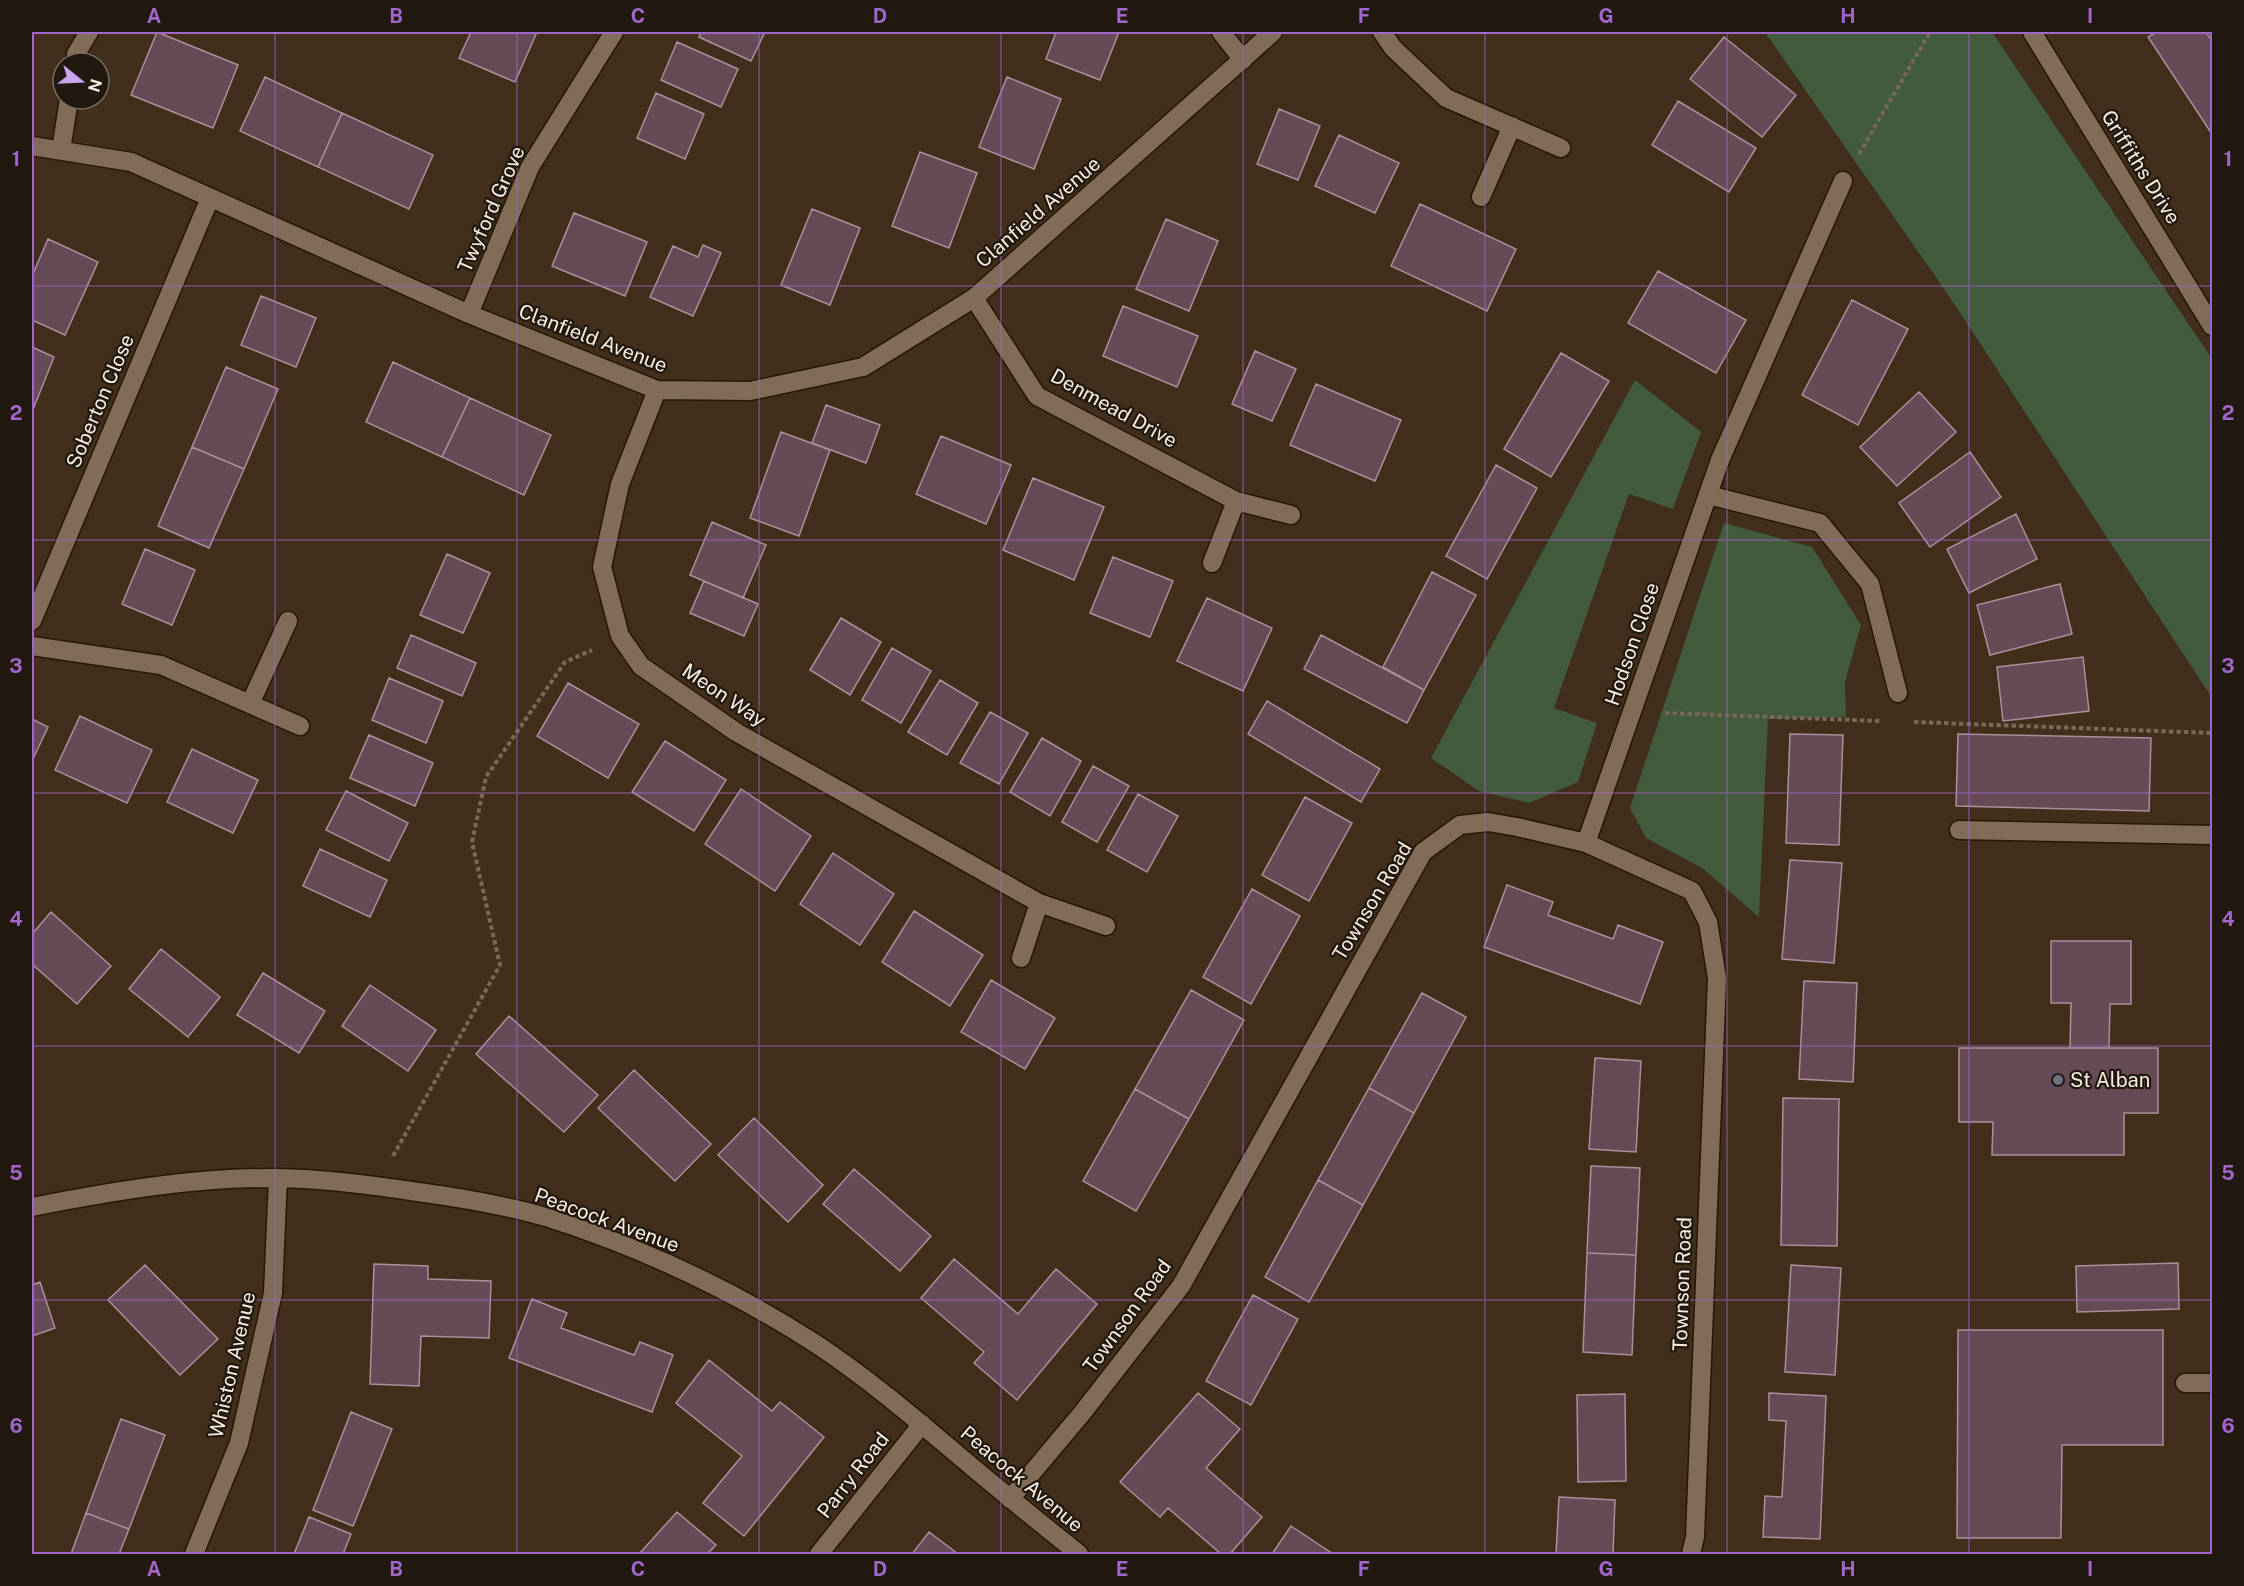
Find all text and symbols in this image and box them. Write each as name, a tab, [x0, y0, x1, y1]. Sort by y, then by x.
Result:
text: A	[147, 4, 161, 28]
text: B	[389, 4, 403, 28]
text: C	[631, 4, 645, 28]
text: D	[873, 4, 887, 28]
text: E	[1116, 4, 1128, 28]
text: F	[1358, 4, 1370, 28]
text: G	[1598, 4, 1614, 28]
text: H	[1840, 4, 1856, 28]
text: I	[2087, 4, 2093, 28]
north arrow	[51, 51, 111, 111]
text: N	[84, 77, 106, 94]
street label: Griffiths Drive	[2096, 106, 2186, 228]
street label: Twyford Grove	[452, 142, 530, 276]
text: 1	[12, 147, 20, 171]
text: 1	[2224, 147, 2232, 171]
street label: Clanfield Avenue	[971, 151, 1105, 273]
street label: Clanfield Avenue	[515, 299, 671, 377]
street label: Soberton Close	[61, 331, 139, 471]
street label: Denmead Drive	[1047, 363, 1181, 453]
text: 2	[10, 401, 22, 425]
text: 2	[2222, 401, 2234, 425]
street label: Hodson Close	[1600, 579, 1664, 709]
text: 3	[9, 654, 23, 678]
text: 3	[2221, 654, 2235, 678]
street label: Meon Way	[678, 658, 771, 732]
street label: Townson Road	[1327, 837, 1417, 965]
text: 4	[9, 907, 23, 931]
text: 4	[2221, 907, 2235, 931]
place label: St Alban	[2070, 1068, 2150, 1092]
marker: St Alban	[2051, 1073, 2065, 1087]
text: 5	[9, 1161, 23, 1185]
text: 5	[2221, 1161, 2235, 1185]
street label: Peacock Avenue	[531, 1183, 683, 1257]
street label: Townson Road	[1668, 1217, 1696, 1351]
street label: Townson Road	[1078, 1255, 1176, 1377]
street label: Whiston Avenue	[204, 1290, 260, 1440]
text: 6	[9, 1414, 23, 1438]
text: 6	[2221, 1414, 2235, 1438]
street label: Peacock Avenue	[956, 1421, 1088, 1537]
street label: Parry Road	[812, 1427, 894, 1523]
text: A	[147, 1557, 161, 1581]
text: B	[389, 1557, 403, 1581]
text: C	[631, 1557, 645, 1581]
text: D	[873, 1557, 887, 1581]
text: E	[1116, 1557, 1128, 1581]
text: F	[1358, 1557, 1370, 1581]
text: G	[1598, 1557, 1614, 1581]
text: H	[1840, 1557, 1856, 1581]
text: I	[2087, 1557, 2093, 1581]

